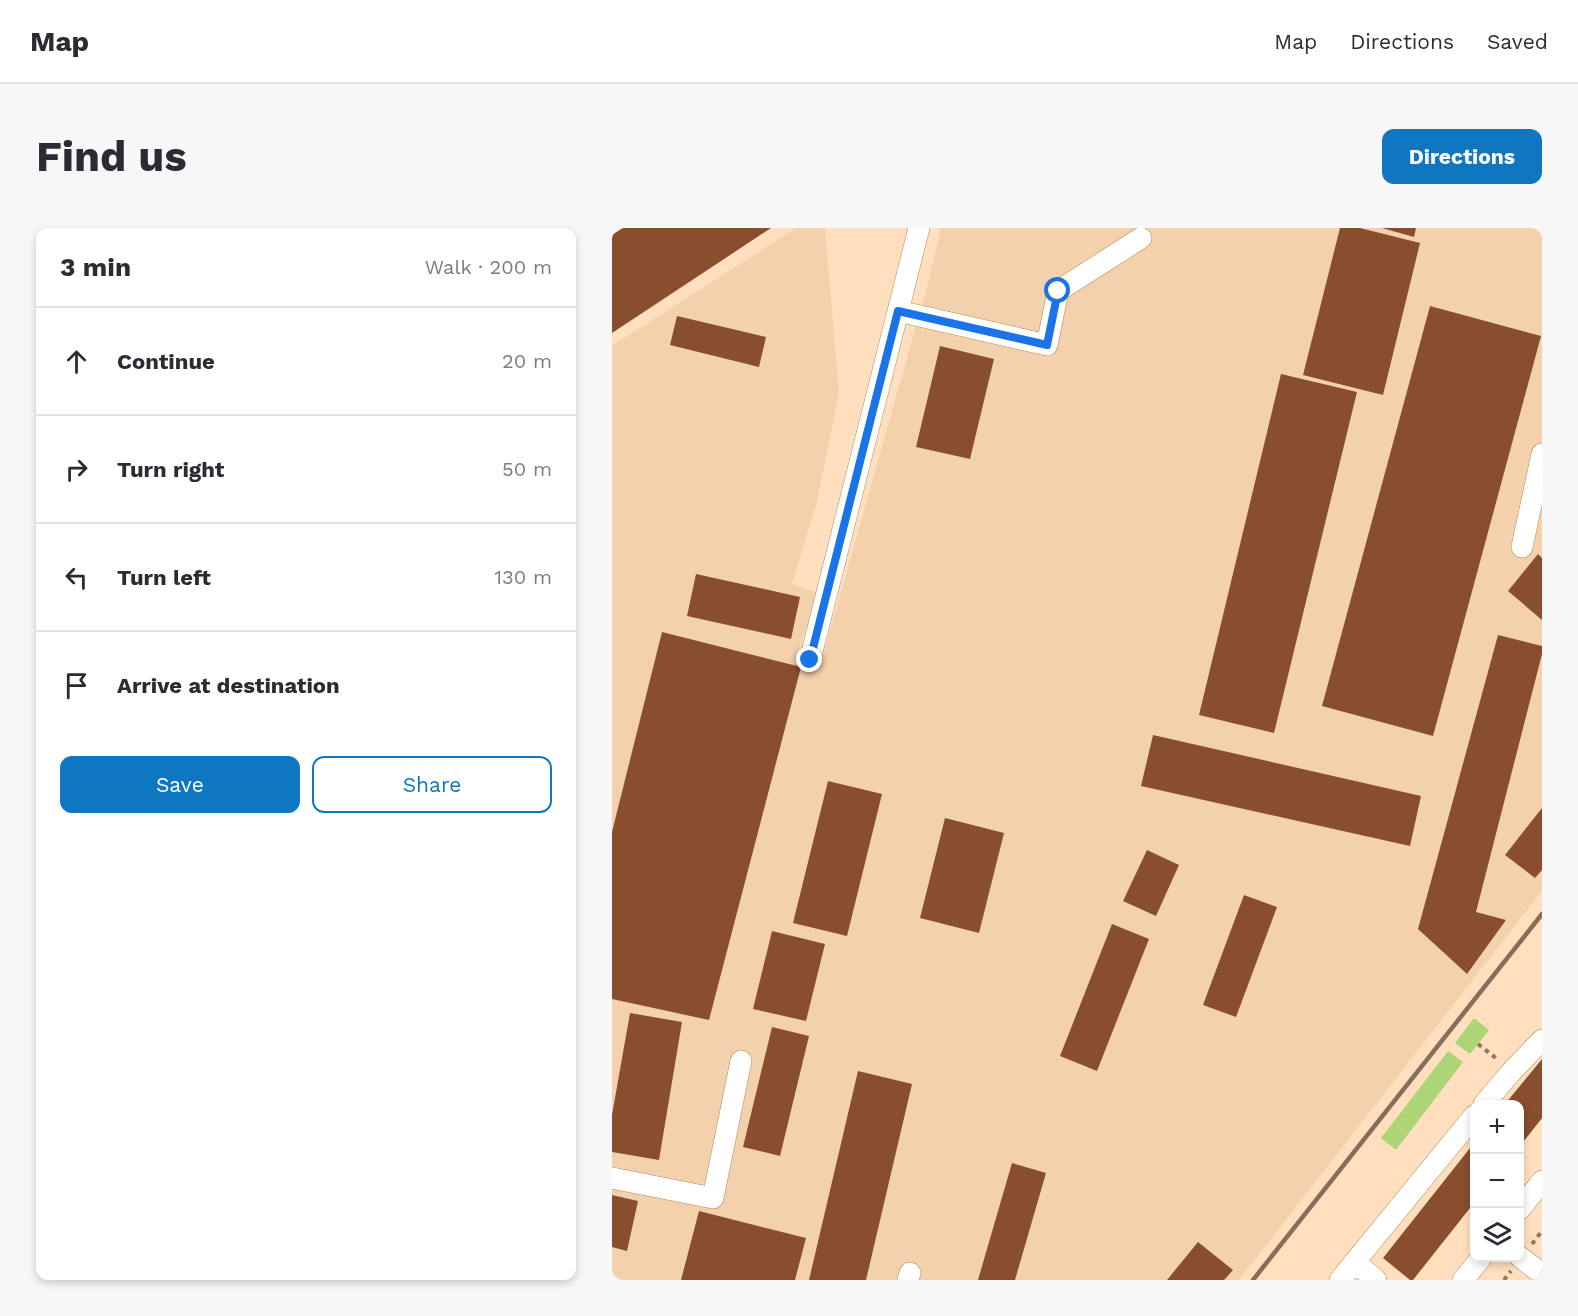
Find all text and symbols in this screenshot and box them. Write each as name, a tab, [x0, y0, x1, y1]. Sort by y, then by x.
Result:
text: Map	[30, 25, 89, 58]
text: Map	[1274, 29, 1317, 54]
text: Directions	[1350, 29, 1454, 54]
text: Saved	[1487, 29, 1548, 54]
button: Directions	[1382, 129, 1542, 184]
text: Find us	[36, 132, 187, 181]
text: 3 min	[60, 252, 131, 282]
text: Walk · 200 m	[425, 255, 552, 279]
route start	[1044, 277, 1070, 303]
icon: ahead	[60, 345, 93, 378]
text: Continue	[117, 349, 215, 374]
text: 20 m	[502, 349, 552, 373]
icon: right	[60, 453, 93, 486]
text: Turn right	[117, 457, 224, 482]
text: 50 m	[502, 457, 552, 481]
icon: left	[60, 561, 93, 594]
text: Turn left	[117, 565, 211, 590]
text: 130 m	[494, 565, 552, 589]
route end	[796, 646, 822, 672]
icon: arrive	[60, 669, 93, 702]
text: Arrive at destination	[117, 673, 340, 698]
button: Save	[60, 756, 300, 813]
button: Share	[312, 756, 552, 813]
map controls	[1470, 1100, 1524, 1262]
button: +	[1470, 1100, 1524, 1154]
button: −	[1470, 1154, 1524, 1208]
button: layers	[1470, 1208, 1524, 1262]

